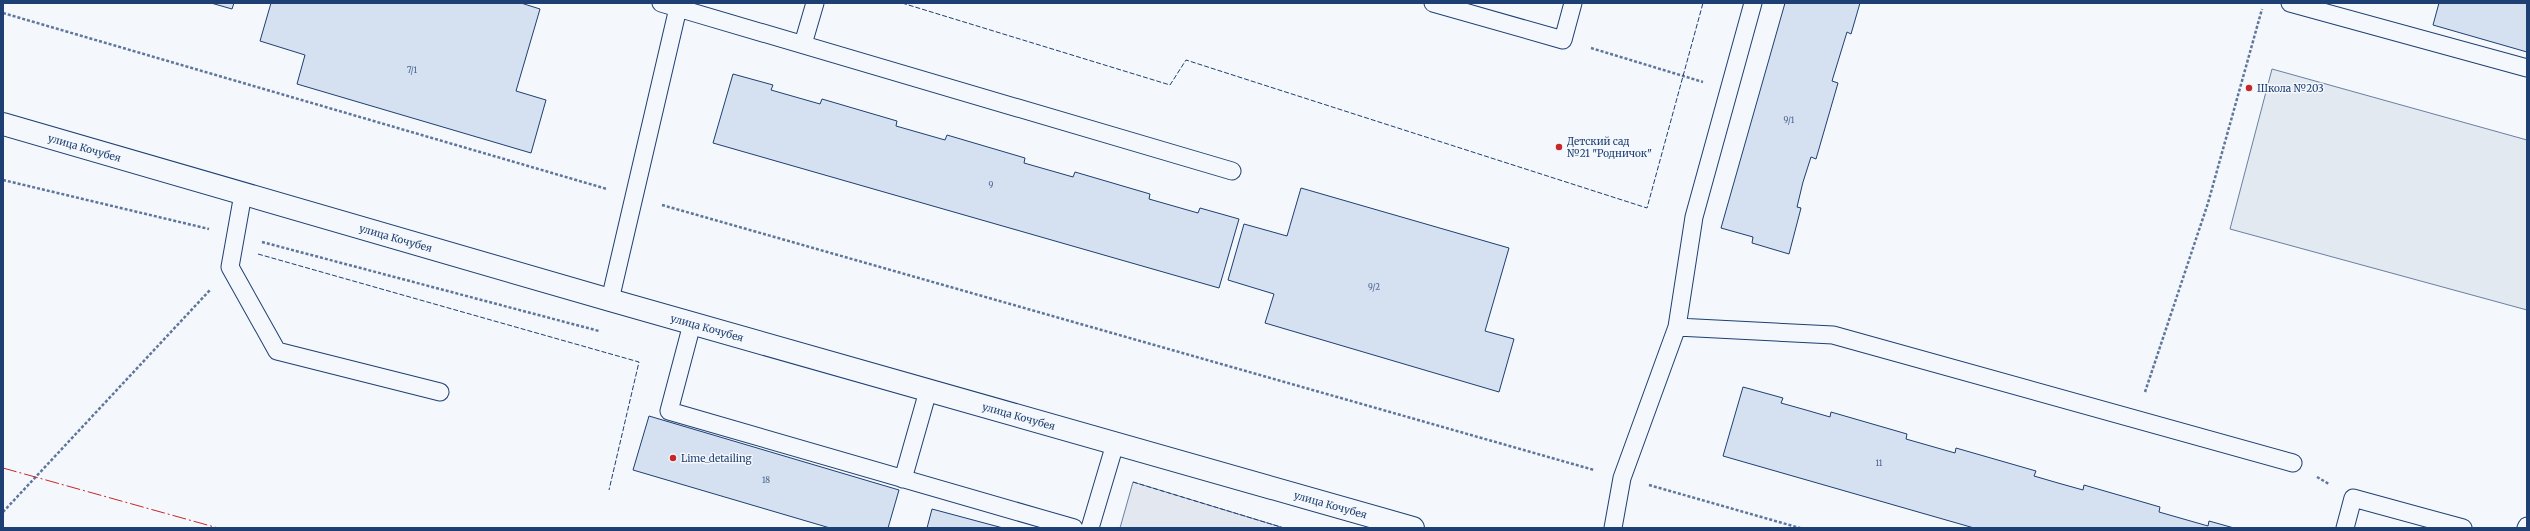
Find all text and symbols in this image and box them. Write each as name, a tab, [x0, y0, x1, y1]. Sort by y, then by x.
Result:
house number: 7/1	[407, 65, 417, 75]
place label: Школа №203	[2257, 82, 2324, 95]
marker: Школа №203	[2244, 83, 2254, 93]
house number: 9/1	[1784, 115, 1795, 125]
street label: улица Кочубея	[47, 131, 123, 164]
place label: Детский сад №21 "Родничок"	[1567, 135, 1652, 160]
marker: Детский сад №21 "Родничок"	[1554, 142, 1564, 152]
house number: 9	[989, 180, 994, 190]
street label: улица Кочубея	[358, 221, 434, 255]
house number: 9/2	[1368, 282, 1380, 292]
street label: улица Кочубея	[669, 311, 745, 344]
street label: улица Кочубея	[981, 400, 1057, 433]
place label: Lime_detailing	[681, 452, 752, 465]
marker: Lime_detailing	[668, 453, 678, 463]
house number: 11	[1876, 458, 1883, 468]
house number: 18	[762, 475, 770, 485]
street label: улица Кочубея	[1292, 488, 1369, 521]

